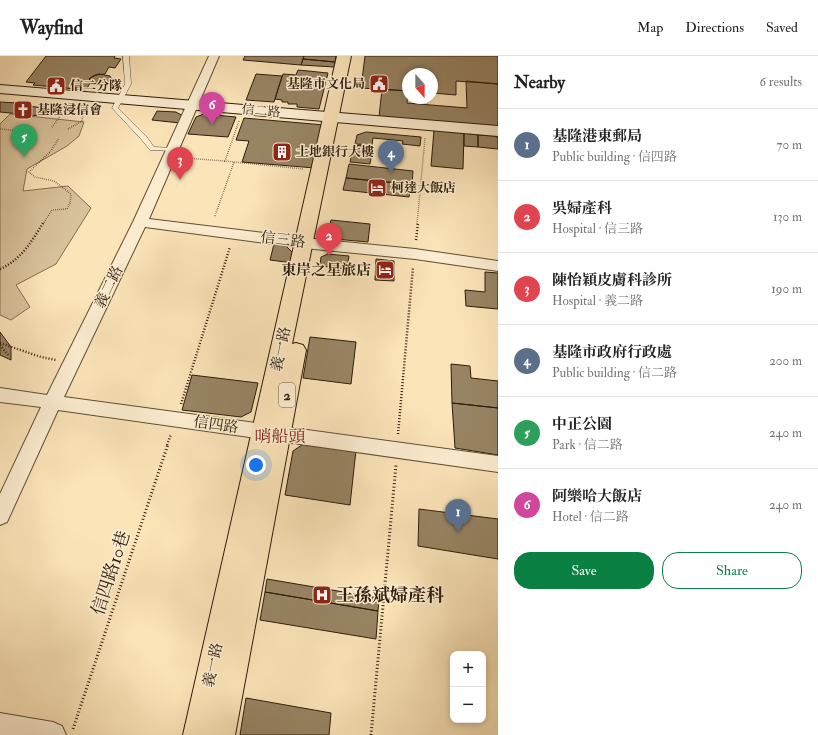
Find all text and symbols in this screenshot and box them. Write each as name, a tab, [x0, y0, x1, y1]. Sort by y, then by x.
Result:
text: Wayfind	[20, 16, 83, 40]
text: Map	[637, 19, 663, 36]
text: Directions	[685, 19, 744, 36]
text: Saved	[766, 19, 798, 36]
north arrow	[402, 68, 438, 104]
text: Nearby	[514, 72, 565, 93]
public building icon: 基隆市文化局	[368, 73, 390, 95]
text: 6 results	[759, 74, 802, 90]
public building icon: 信二分隊	[45, 75, 67, 97]
place label: 基隆市文化局	[287, 76, 365, 92]
place label: 信二分隊	[70, 78, 122, 94]
pin: 6	[199, 92, 225, 125]
church icon: 基隆浸信會	[12, 99, 34, 121]
street label: 信二路	[241, 101, 281, 121]
place label: 基隆浸信會	[37, 102, 102, 118]
pin: 5	[11, 124, 37, 157]
text: 基隆港東郵局	[552, 127, 642, 146]
text: 1	[525, 137, 529, 153]
text: 70 m	[777, 137, 802, 153]
pin: 4	[378, 140, 404, 173]
building icon: 土地銀行大樓	[271, 141, 293, 163]
place label: 土地銀行大樓	[296, 144, 374, 160]
pin: 3	[167, 147, 193, 180]
text: Public building · 信四路	[552, 149, 677, 165]
hotel icon: 柯達大飯店	[366, 177, 388, 199]
place label: 柯達大飯店	[391, 180, 456, 196]
text: 吳婦產科	[552, 199, 612, 218]
text: 2	[524, 209, 530, 225]
text: 130 m	[773, 209, 802, 225]
text: Hospital · 信三路	[552, 221, 643, 237]
pin: 2	[316, 223, 342, 256]
street label: 信三路	[260, 228, 306, 252]
hotel icon: 東岸之星旅店	[374, 259, 396, 281]
place label: 東岸之星旅店	[281, 261, 371, 280]
street label: 義二路	[91, 263, 127, 311]
text: 陳怡穎皮膚科診所	[552, 271, 672, 290]
text: 3	[525, 281, 530, 297]
text: 190 m	[771, 281, 802, 297]
text: Hospital · 義二路	[552, 293, 643, 309]
street label: 義一路	[267, 325, 295, 373]
text: 基隆市政府行政處	[552, 343, 672, 362]
text: 4	[523, 353, 531, 369]
text: 200 m	[769, 353, 802, 369]
text: Public building · 信二路	[552, 365, 677, 381]
road number: 2	[279, 383, 295, 407]
street label: 信四路	[192, 412, 240, 438]
text: 中正公園	[552, 415, 612, 434]
text: 5	[524, 425, 530, 441]
text: 240 m	[769, 425, 802, 441]
district label: 哨船頭	[255, 426, 306, 447]
text: Park · 信二路	[552, 437, 623, 453]
your location	[246, 455, 266, 475]
text: 阿樂哈大飯店	[552, 487, 642, 506]
text: 6	[524, 497, 530, 513]
text: 240 m	[769, 497, 802, 513]
pin: 1	[445, 499, 471, 532]
text: Hotel · 信二路	[552, 509, 629, 525]
street label: 信四路10巷	[87, 528, 135, 618]
button: Save	[514, 552, 654, 589]
button: Share	[662, 552, 802, 589]
hospital icon: 王孫斌婦產科	[311, 584, 333, 606]
place label: 王孫斌婦產科	[336, 584, 444, 607]
street label: 義一路	[199, 641, 227, 689]
map controls	[450, 651, 486, 723]
button: +	[450, 651, 486, 687]
button: −	[450, 687, 486, 723]

